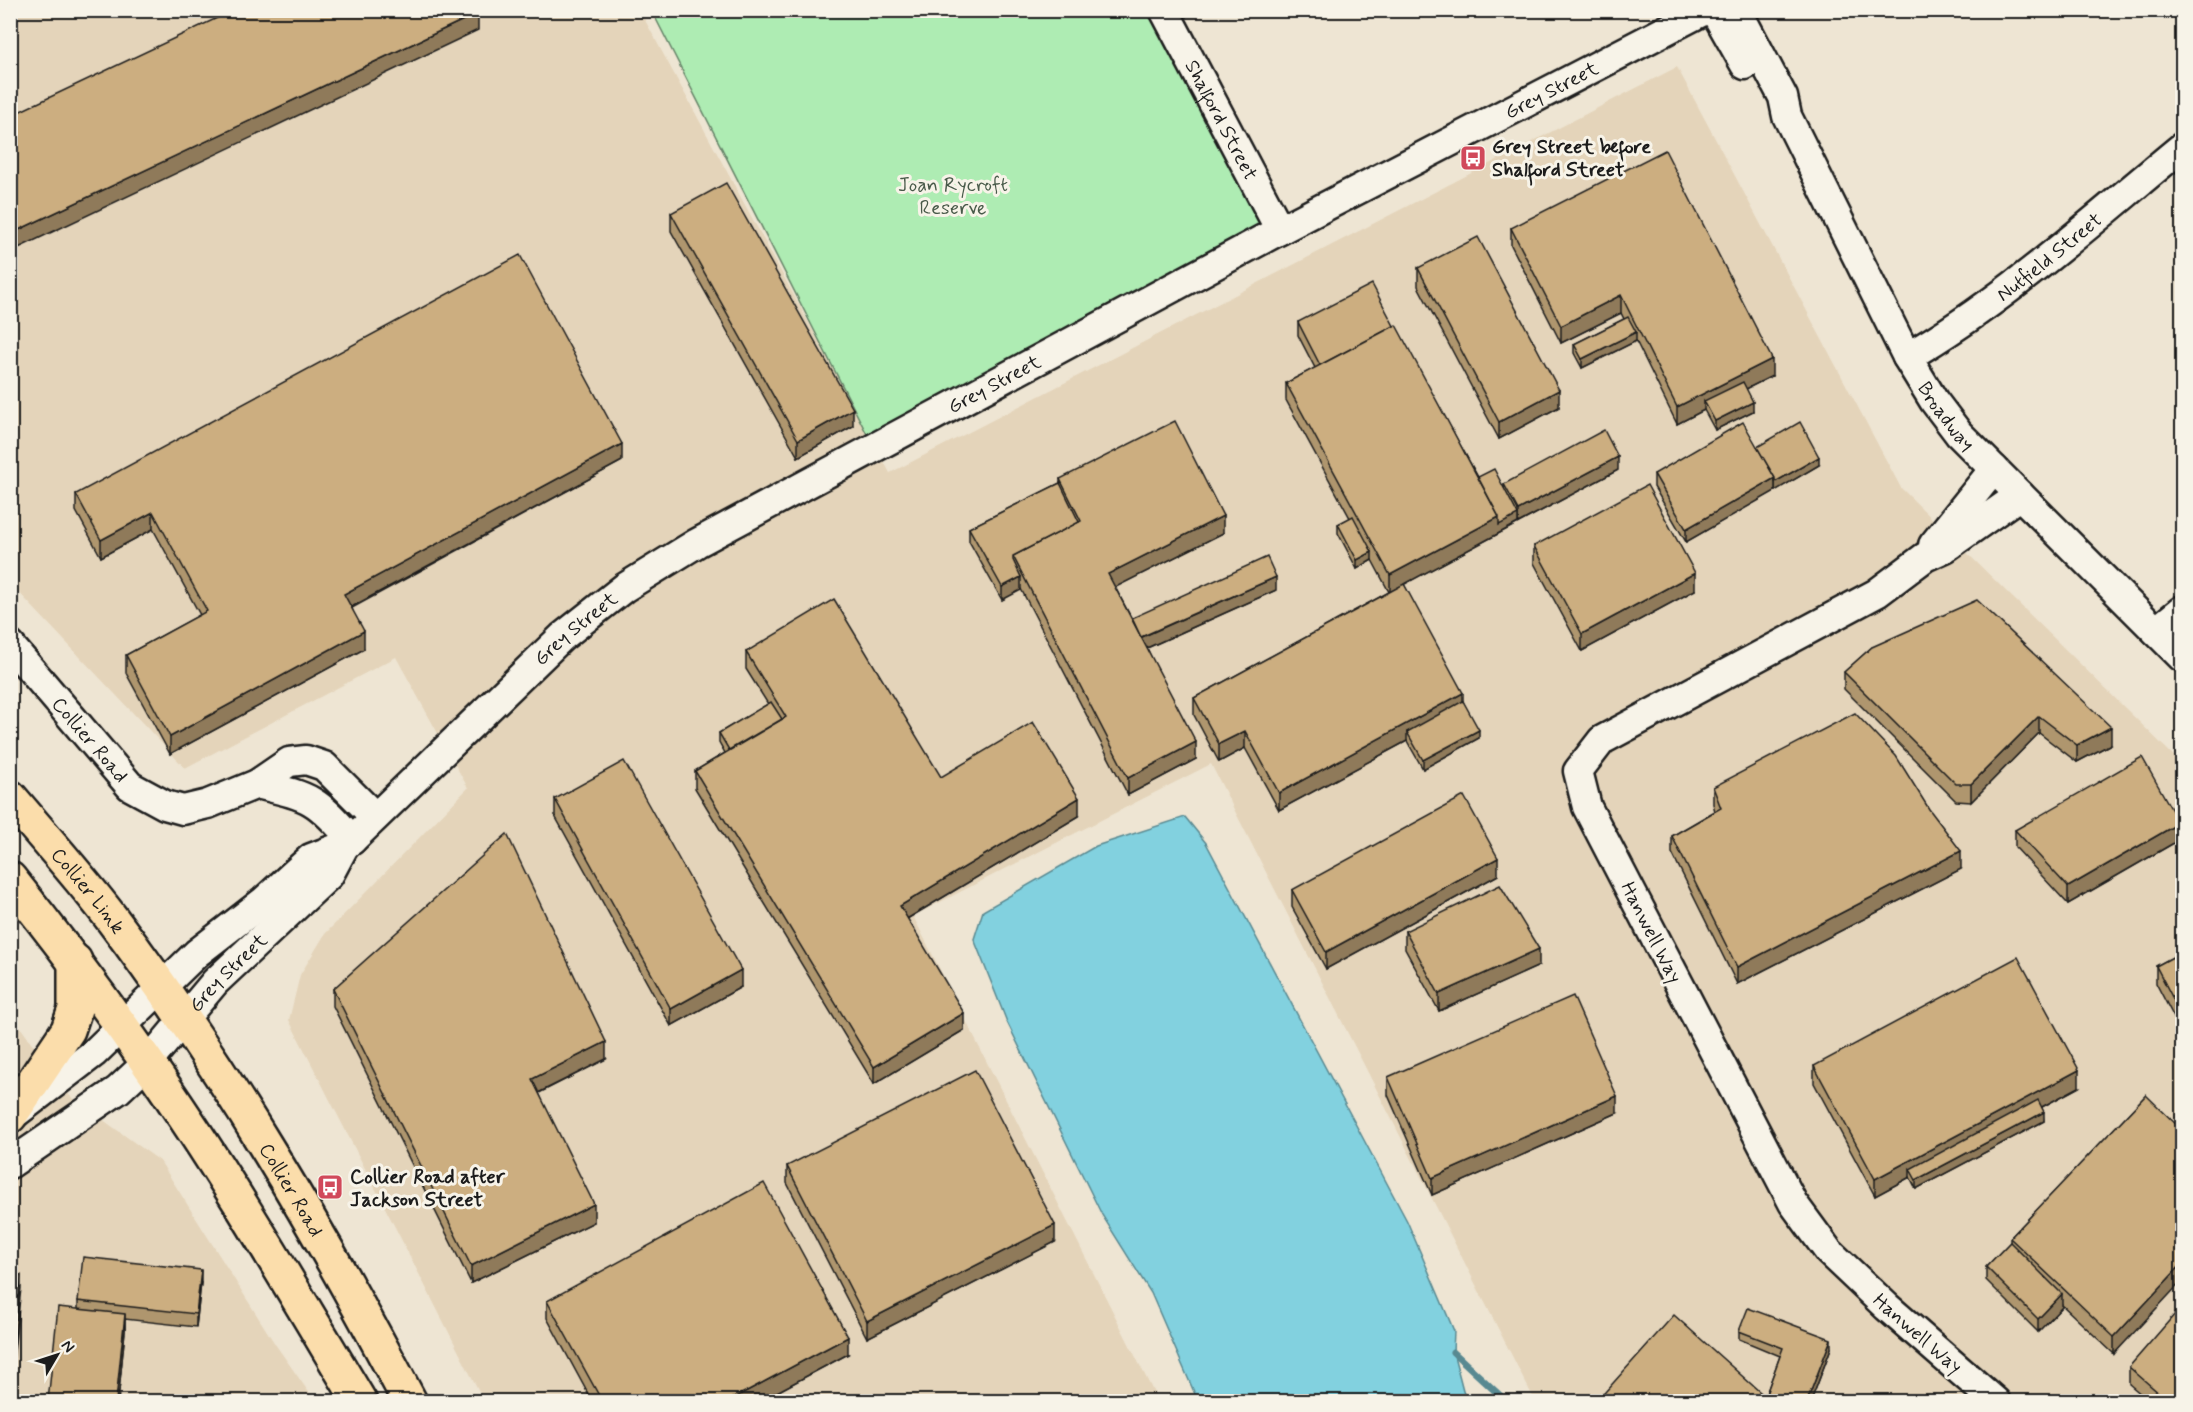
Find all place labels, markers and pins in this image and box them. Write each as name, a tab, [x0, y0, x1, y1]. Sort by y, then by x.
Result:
place label: Grey Street before Shalford Street	[1492, 134, 1651, 186]
bus stop icon: Grey Street before Shalford Street	[1458, 143, 1488, 173]
place label: Collier Road after Jackson Street	[350, 1164, 506, 1214]
bus stop icon: Collier Road after Jackson Street	[315, 1172, 345, 1202]

